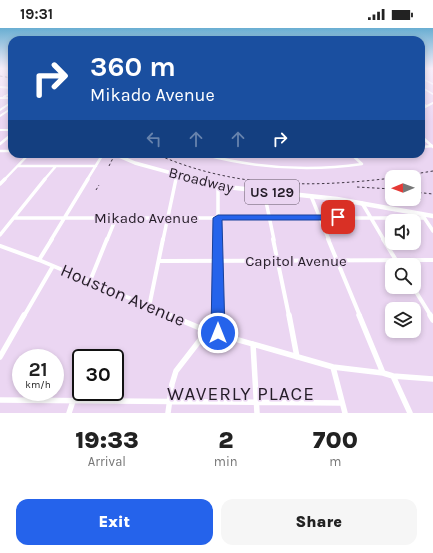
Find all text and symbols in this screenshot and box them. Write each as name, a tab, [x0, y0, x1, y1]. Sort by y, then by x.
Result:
text: 19:31	[20, 5, 53, 23]
text: 360 m	[90, 50, 176, 83]
icon: right	[24, 52, 76, 104]
text: Mikado Avenue	[90, 84, 215, 106]
icon: left	[143, 128, 165, 150]
icon: ahead	[185, 128, 207, 150]
icon: ahead	[227, 128, 249, 150]
icon: right	[269, 128, 291, 150]
street label: Broadway	[167, 163, 235, 197]
north arrow	[385, 170, 421, 206]
map controls	[385, 170, 421, 338]
road number: US 129	[245, 180, 299, 204]
pin	[321, 200, 355, 234]
icon: arrive	[327, 206, 349, 228]
street label: Mikado Avenue	[94, 209, 198, 227]
button: sound	[385, 214, 421, 250]
street label: Capitol Avenue	[245, 252, 347, 270]
button: search	[385, 258, 421, 294]
street label: Houston Avenue	[57, 259, 189, 331]
button: layers	[385, 302, 421, 338]
position arrow	[197, 312, 239, 354]
speed limit sign: 30	[72, 349, 124, 401]
text: 21	[28, 358, 48, 381]
text: km/h	[25, 379, 51, 391]
district label: WAVERLY PLACE	[167, 383, 315, 405]
text: 19:33	[75, 426, 139, 454]
text: 2	[218, 426, 233, 454]
text: 700	[313, 426, 358, 454]
text: Arrival	[88, 454, 126, 469]
text: min	[214, 454, 238, 469]
text: m	[329, 454, 341, 469]
button: Exit	[16, 499, 213, 545]
button: Share	[221, 499, 417, 545]

